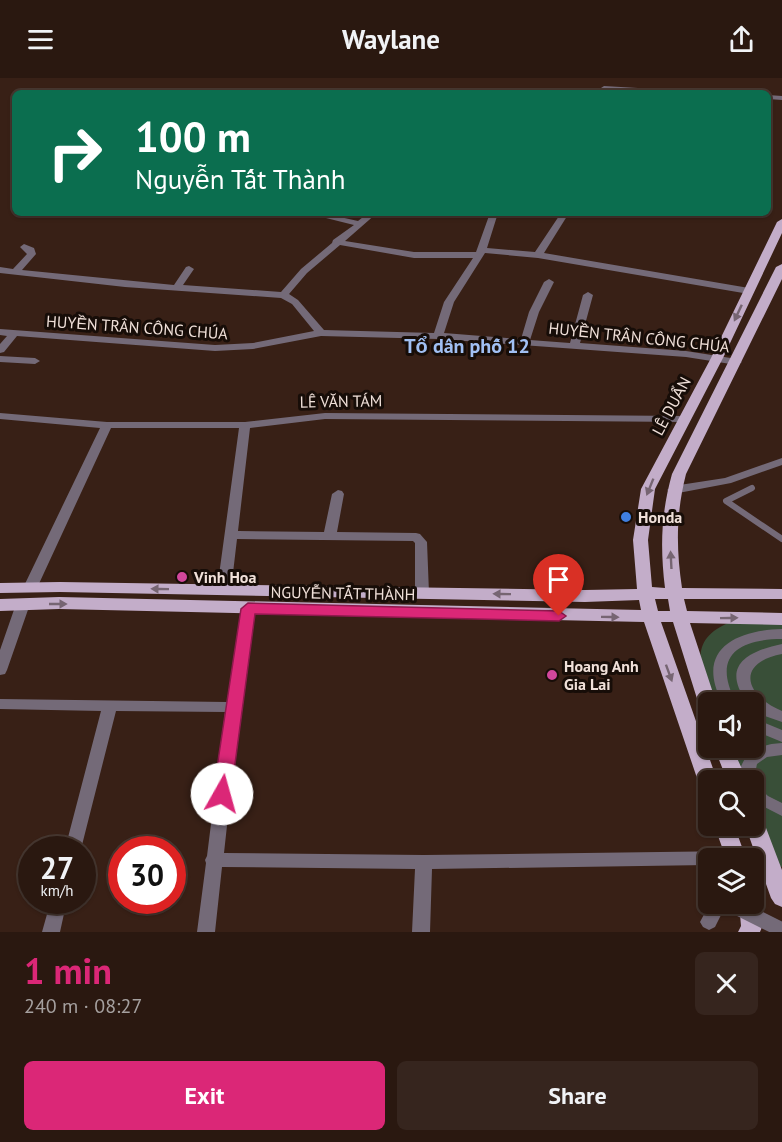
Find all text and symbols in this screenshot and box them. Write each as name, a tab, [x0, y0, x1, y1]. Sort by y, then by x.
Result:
text: Waylane	[342, 22, 440, 56]
icon: menu	[24, 23, 57, 56]
icon: share	[725, 23, 758, 56]
text: 100 m	[135, 109, 251, 164]
icon: right	[36, 114, 114, 192]
text: Nguyễn Tất Thành	[135, 162, 345, 196]
one-way arrow	[734, 304, 743, 321]
street label: HUYỀN TRÂN CÔNG CHÚA	[46, 311, 229, 343]
street label: HUYỀN TRÂN CÔNG CHÚA	[548, 318, 731, 357]
district label: Tổ dân phố 12	[404, 333, 530, 359]
street label: LÊ DUẨN	[647, 373, 695, 439]
street label: LÊ VĂN TÁM	[299, 390, 383, 412]
one-way arrow	[645, 478, 655, 496]
place label: Honda	[638, 507, 682, 527]
marker: Honda	[619, 510, 633, 524]
one-way arrow	[666, 551, 675, 570]
pin	[533, 554, 584, 616]
icon: arrive	[542, 563, 575, 596]
place label: Vinh Hoa	[193, 567, 256, 587]
marker: Vinh Hoa	[175, 570, 189, 584]
street label: NGUYỄN TẤT THÀNH	[270, 582, 416, 604]
one-way arrow	[150, 584, 169, 594]
one-way arrow	[492, 590, 511, 599]
one-way arrow	[49, 599, 68, 609]
one-way arrow	[601, 612, 620, 622]
one-way arrow	[720, 613, 739, 623]
place label: Hoang Anh Gia Lai	[564, 656, 639, 694]
one-way arrow	[665, 664, 675, 682]
marker: Hoang Anh Gia Lai	[545, 668, 559, 682]
map controls	[698, 692, 764, 914]
button: sound	[698, 692, 764, 758]
position arrow	[190, 762, 254, 826]
button: search	[698, 770, 764, 836]
speed limit sign: 30	[108, 836, 186, 914]
text: 27	[40, 848, 74, 887]
button: layers	[698, 848, 764, 914]
text: km/h	[41, 881, 73, 900]
text: 1 min	[24, 947, 112, 994]
button: close	[695, 952, 758, 1015]
text: 240 m · 08:27	[24, 993, 142, 1019]
button: Exit	[24, 1061, 385, 1130]
button: Share	[397, 1061, 758, 1130]

